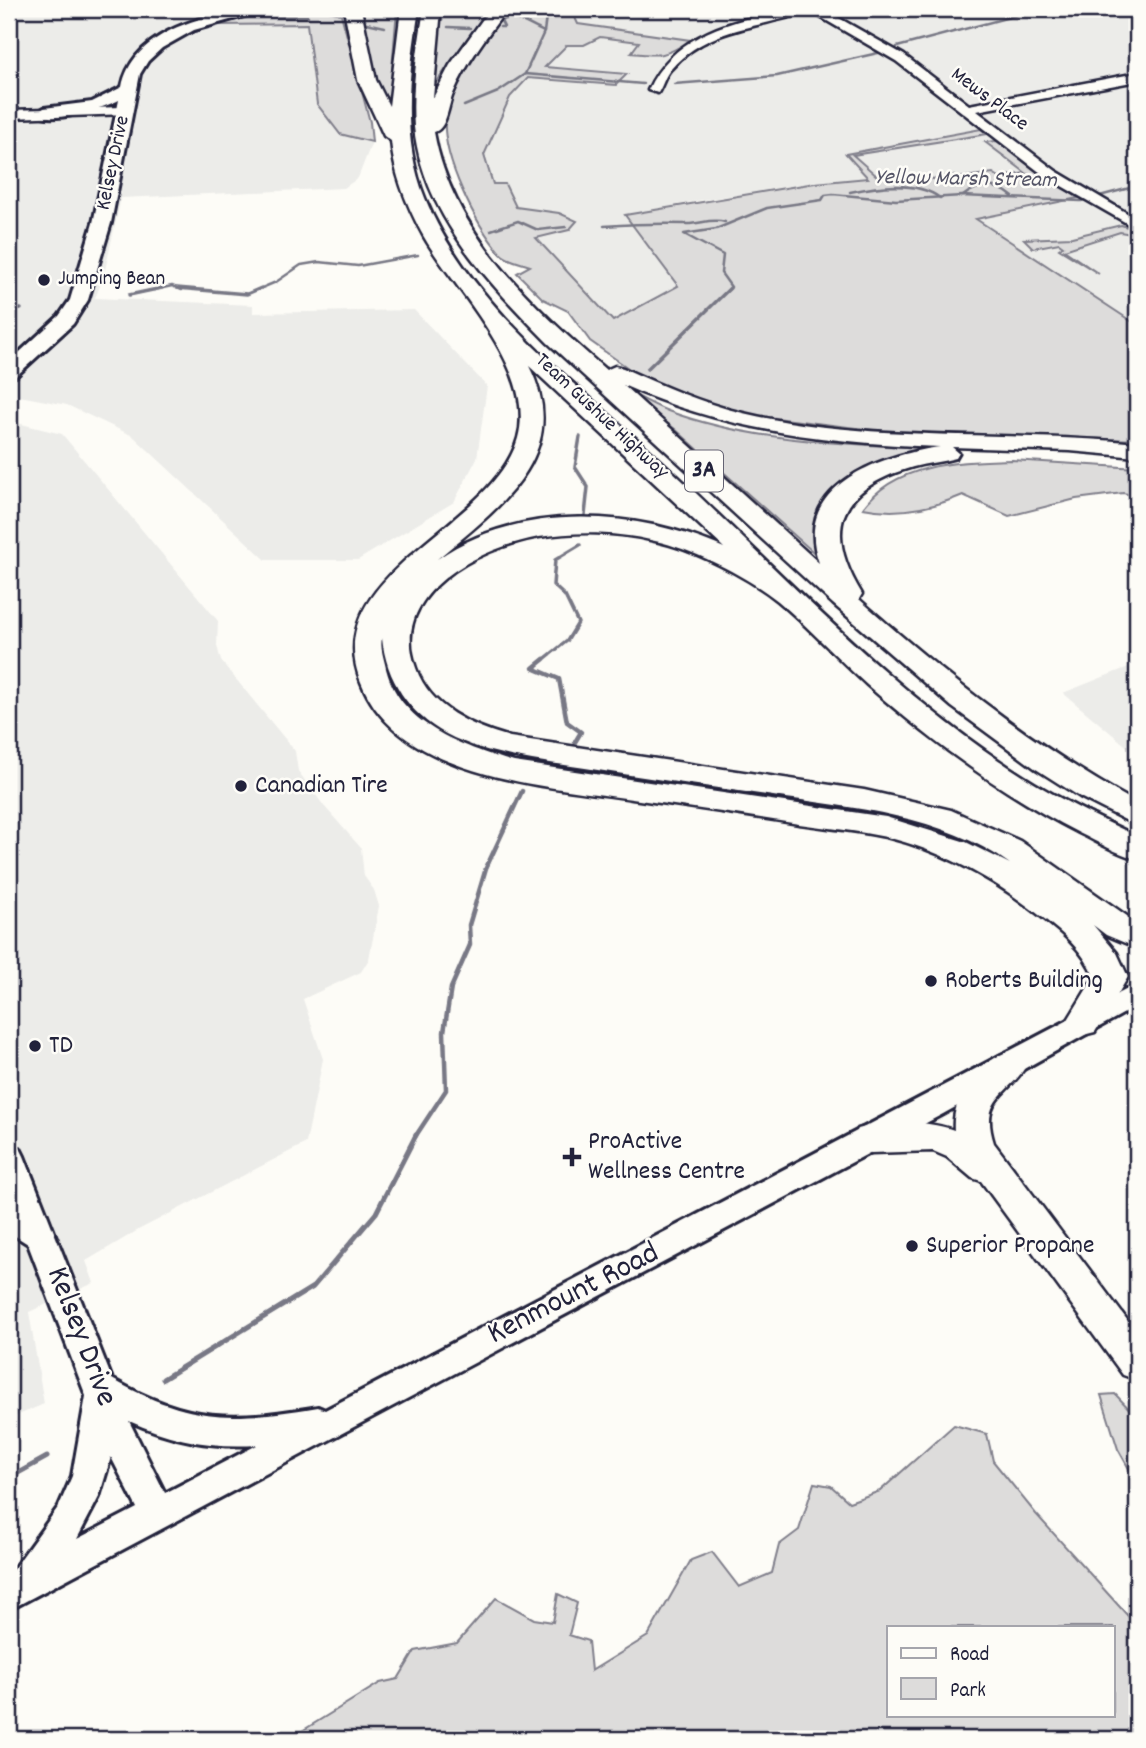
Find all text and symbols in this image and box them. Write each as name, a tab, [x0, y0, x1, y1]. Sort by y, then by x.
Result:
street label: Mews Place	[944, 61, 1034, 139]
street label: Kelsey Drive	[89, 113, 139, 213]
water label: Yellow Marsh Stream	[875, 162, 1058, 198]
place label: Jumping Bean	[58, 265, 165, 295]
marker: Jumping Bean	[36, 272, 52, 288]
street label: Team Gushue Highway	[527, 347, 675, 487]
road number: 3A	[685, 450, 723, 492]
place label: Canadian Tire	[255, 768, 388, 805]
marker: Canadian Tire	[233, 778, 249, 794]
place label: Roberts Building	[945, 963, 1103, 1000]
marker: Roberts Building	[923, 973, 939, 989]
place label: TD	[49, 1028, 73, 1065]
marker: TD	[27, 1038, 43, 1054]
place label: ProActive Wellness Centre	[588, 1124, 745, 1191]
marker: ProActive Wellness Centre	[562, 1147, 582, 1167]
place label: Superior Propane	[926, 1228, 1094, 1265]
street label: Kenmount Road	[480, 1232, 668, 1358]
marker: Superior Propane	[904, 1238, 920, 1254]
street label: Kelsey Drive	[32, 1261, 128, 1413]
legend	[887, 1626, 1114, 1716]
text: Road	[950, 1641, 989, 1671]
text: Park	[950, 1677, 986, 1707]

